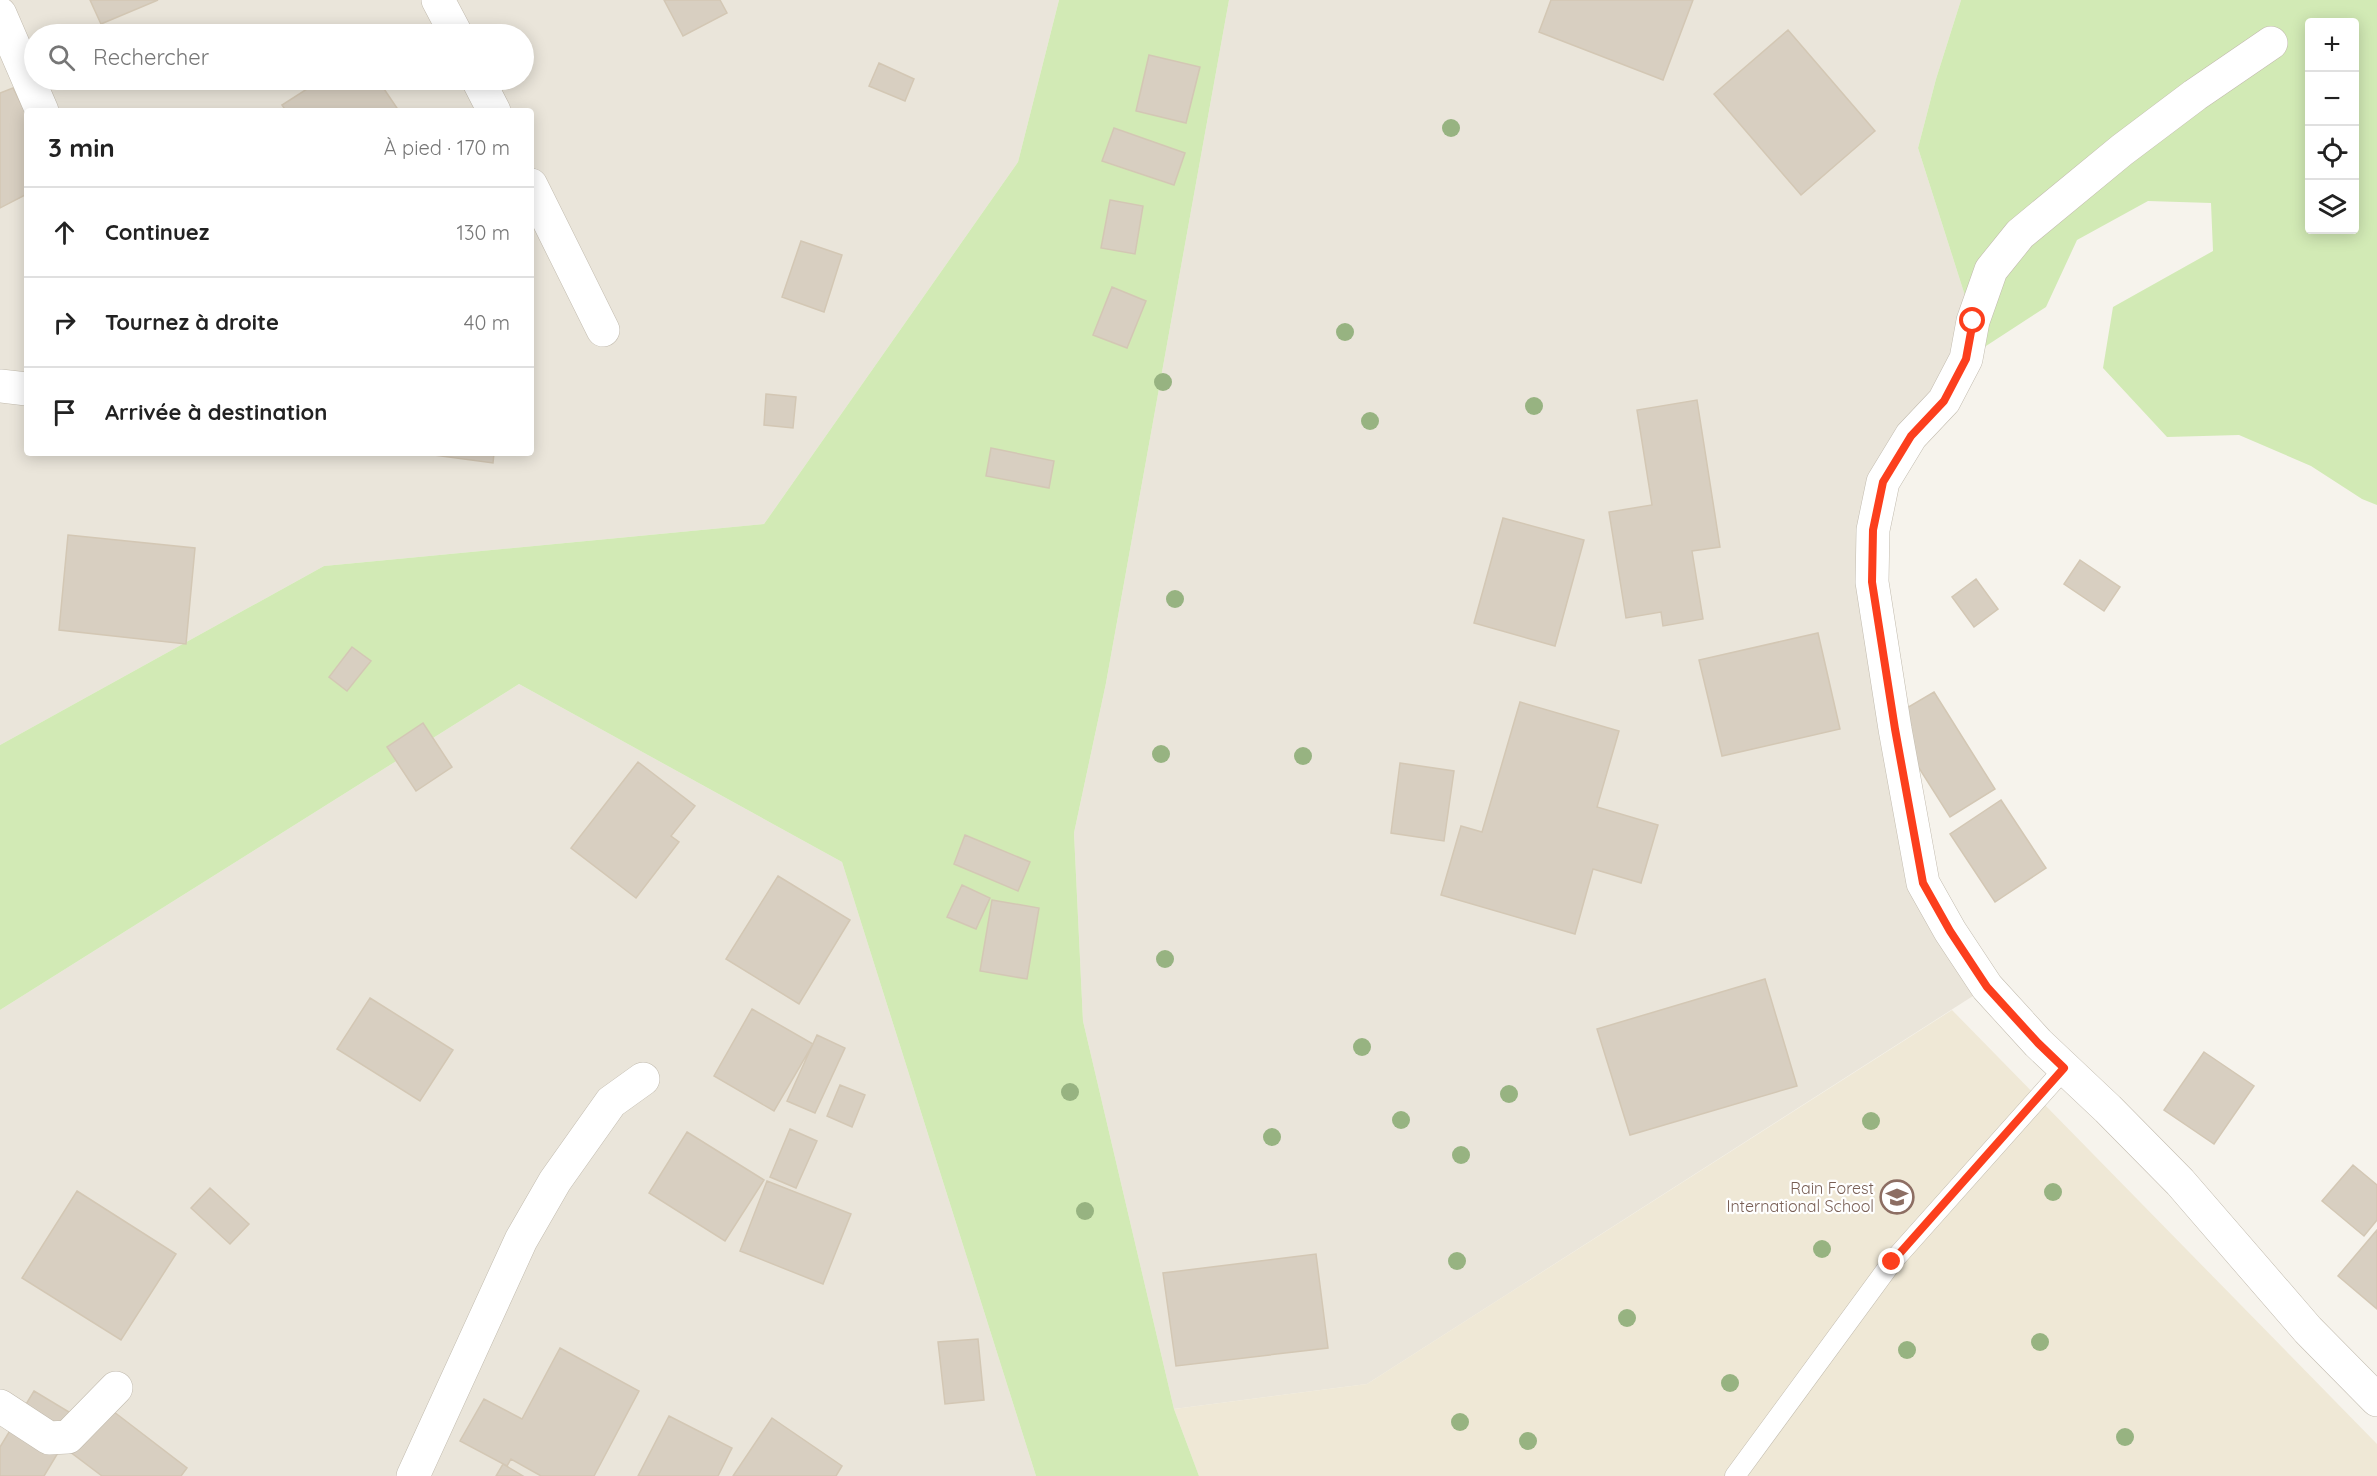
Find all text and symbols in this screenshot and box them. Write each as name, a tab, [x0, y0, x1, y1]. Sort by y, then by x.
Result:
map controls	[2305, 18, 2359, 234]
button: +	[2305, 18, 2359, 72]
search box	[24, 24, 534, 90]
icon: search	[45, 41, 78, 74]
text: Rechercher	[93, 43, 209, 71]
button: −	[2305, 72, 2359, 126]
button: locate	[2305, 126, 2359, 180]
text: 3 min	[48, 131, 115, 164]
text: À pied · 170 m	[384, 135, 510, 160]
button: layers	[2305, 180, 2359, 234]
icon: ahead	[48, 216, 81, 249]
text: Continuez	[105, 218, 209, 246]
text: 130 m	[457, 220, 510, 245]
icon: right	[48, 306, 81, 339]
route start	[1959, 307, 1985, 333]
text: Tournez à droite	[105, 308, 279, 336]
text: 40 m	[464, 310, 510, 335]
icon: arrive	[48, 396, 81, 429]
text: Arrivée à destination	[105, 398, 327, 426]
place label: Rain Forest International School	[1726, 1178, 1874, 1216]
school or university icon: Rain Forest International School	[1879, 1179, 1915, 1215]
route end	[1878, 1248, 1904, 1274]

